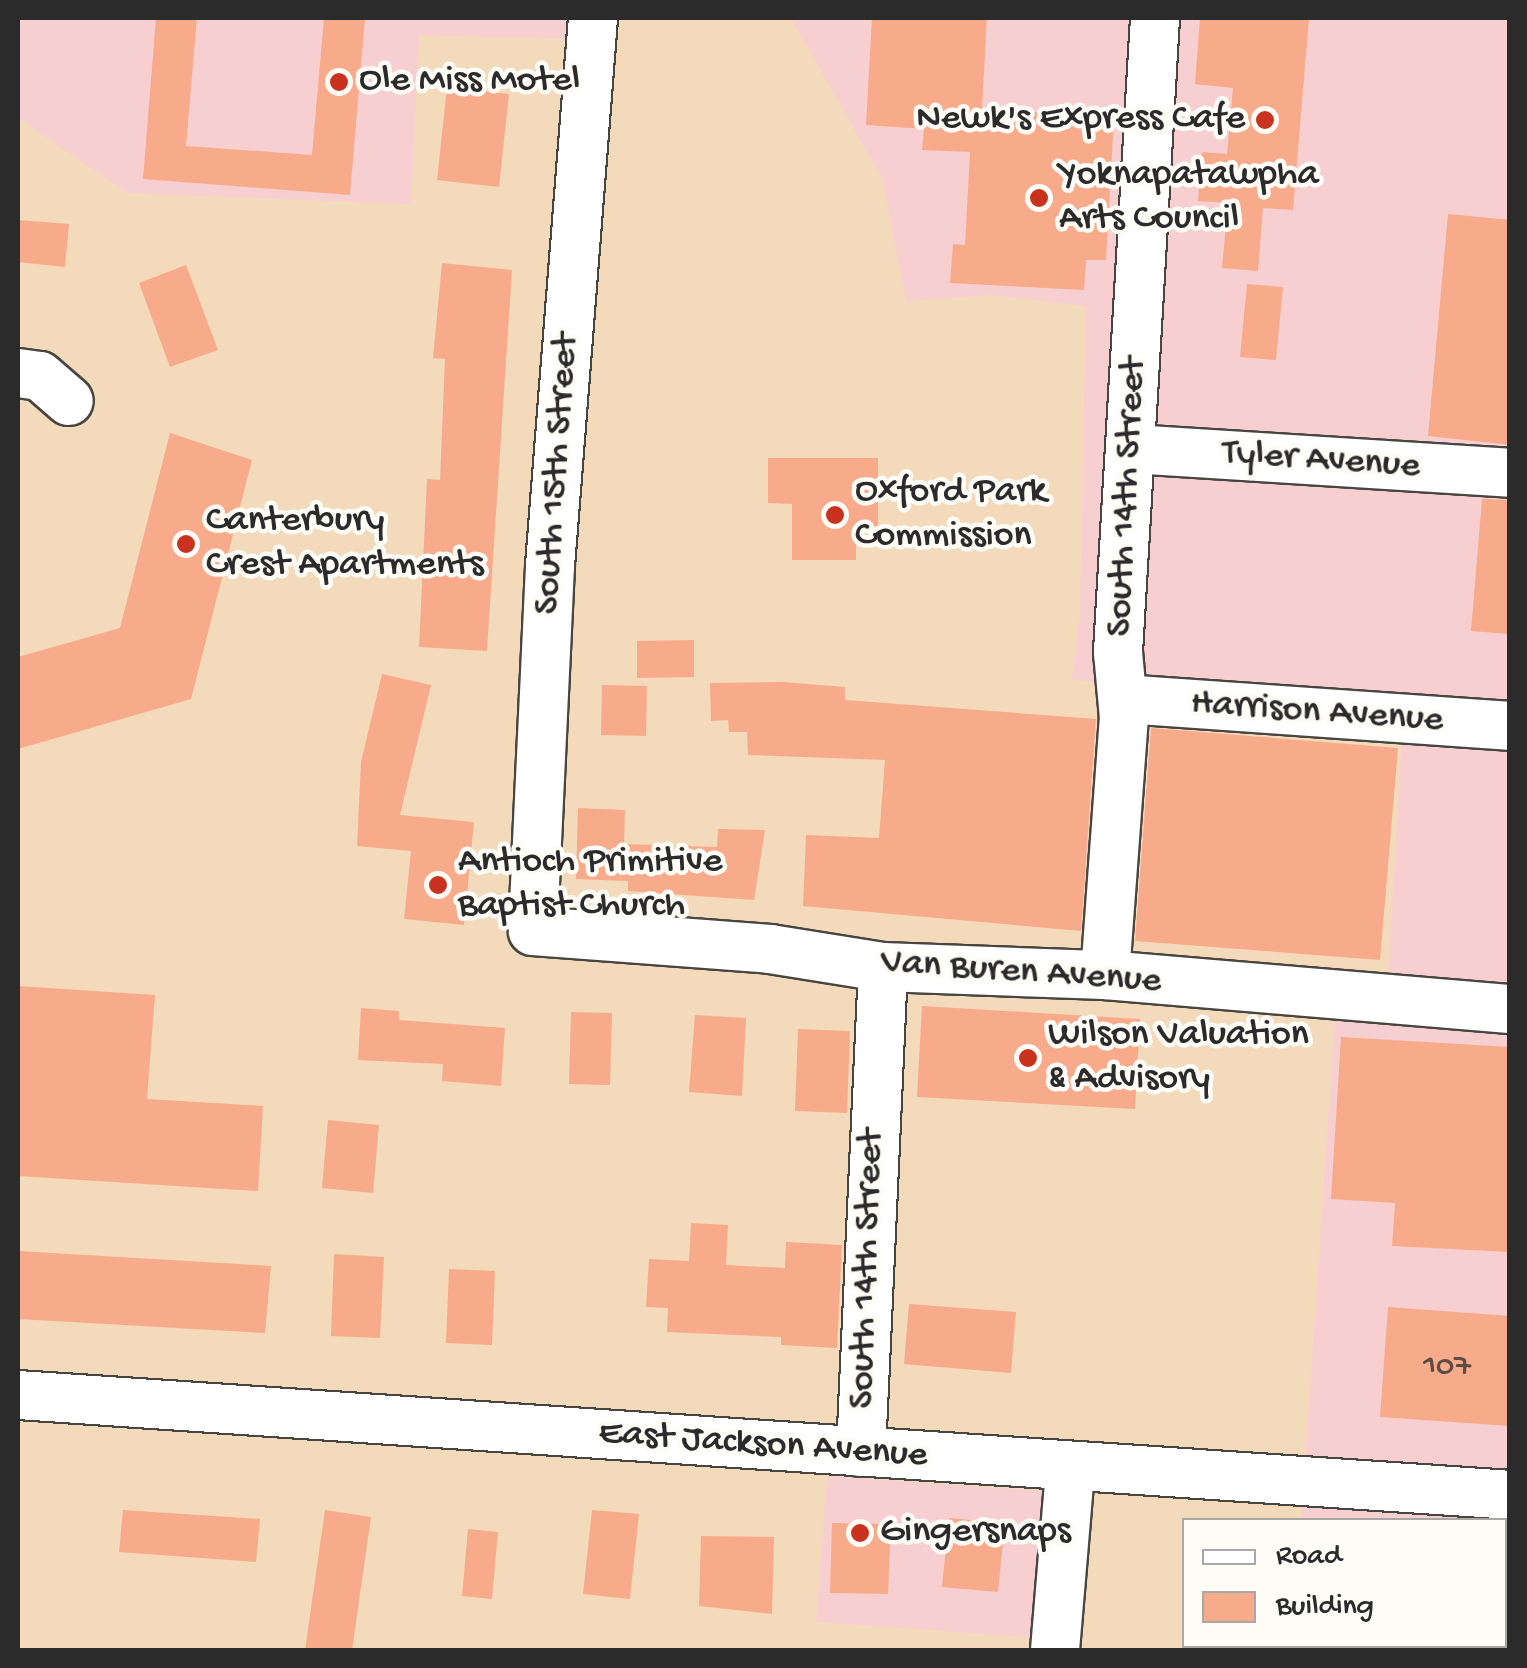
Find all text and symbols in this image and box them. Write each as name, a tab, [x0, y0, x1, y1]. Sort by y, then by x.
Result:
place label: Ole Miss Motel	[359, 59, 580, 105]
marker: Ole Miss Motel	[328, 71, 350, 93]
place label: Newk's Express Cafe	[916, 97, 1245, 143]
marker: Newk's Express Cafe	[1254, 109, 1276, 131]
place label: Yoknapatawpha Arts Council	[1059, 153, 1319, 242]
marker: Yoknapatawpha Arts Council	[1028, 187, 1050, 209]
street label: South 15th Street	[525, 332, 591, 616]
street label: South 14th Street	[1098, 356, 1158, 638]
street label: Tyler Avenue	[1221, 431, 1421, 491]
place label: Oxford Park Commission	[855, 470, 1046, 560]
place label: Canterbury Crest Apartments	[206, 499, 483, 588]
marker: Oxford Park Commission	[824, 504, 846, 526]
marker: Canterbury Crest Apartments	[175, 533, 197, 555]
street label: Harrison Avenue	[1189, 681, 1445, 745]
place label: Antioch Primitive Baptist Church	[458, 840, 722, 929]
marker: Antioch Primitive Baptist Church	[427, 874, 449, 896]
street label: Van Buren Avenue	[879, 940, 1163, 1006]
place label: Wilson Valuation & Advisory	[1048, 1013, 1309, 1102]
marker: Wilson Valuation & Advisory	[1017, 1047, 1039, 1069]
street label: South 14th Street	[840, 1128, 896, 1410]
house number: 107	[1423, 1348, 1471, 1386]
street label: East Jackson Avenue	[597, 1412, 929, 1480]
place label: Gingersnaps	[880, 1510, 1071, 1556]
legend	[1182, 1518, 1507, 1648]
marker: Gingersnaps	[849, 1522, 871, 1544]
text: Road	[1276, 1540, 1342, 1575]
text: Building	[1276, 1590, 1374, 1625]

